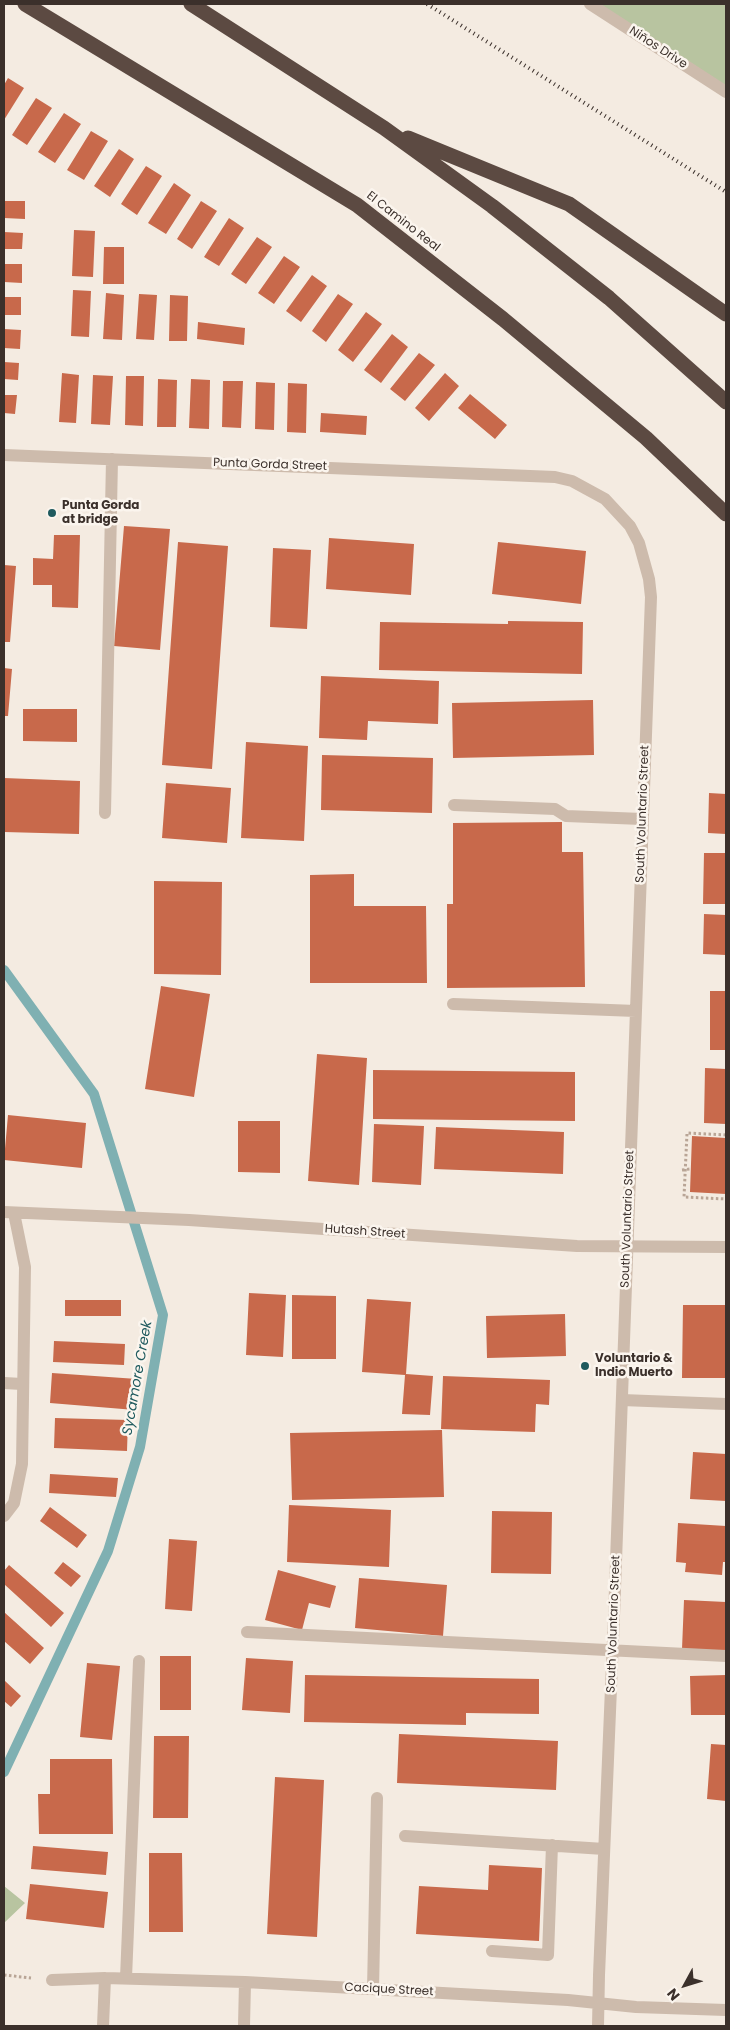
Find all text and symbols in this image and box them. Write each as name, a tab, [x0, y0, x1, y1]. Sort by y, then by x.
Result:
street label: Niños Drive	[626, 24, 690, 72]
street label: El Camino Real	[363, 189, 443, 255]
street label: Punta Gorda Street	[213, 456, 327, 474]
place label: Punta Gorda at bridge	[62, 499, 139, 527]
marker: Punta Gorda at bridge	[46, 507, 58, 519]
street label: South Voluntario Street	[633, 745, 653, 883]
street label: South Voluntario Street	[618, 1150, 638, 1288]
street label: Hutash Street	[324, 1222, 406, 1242]
water label: Sycamore Creek	[120, 1319, 156, 1437]
place label: Voluntario & Indio Muerto	[595, 1352, 673, 1380]
marker: Voluntario & Indio Muerto	[579, 1360, 591, 1372]
street label: South Voluntario Street	[604, 1555, 624, 1693]
north arrow	[660, 1960, 710, 2010]
street label: Cacique Street	[344, 1980, 434, 2000]
text: N	[662, 1984, 684, 2005]

